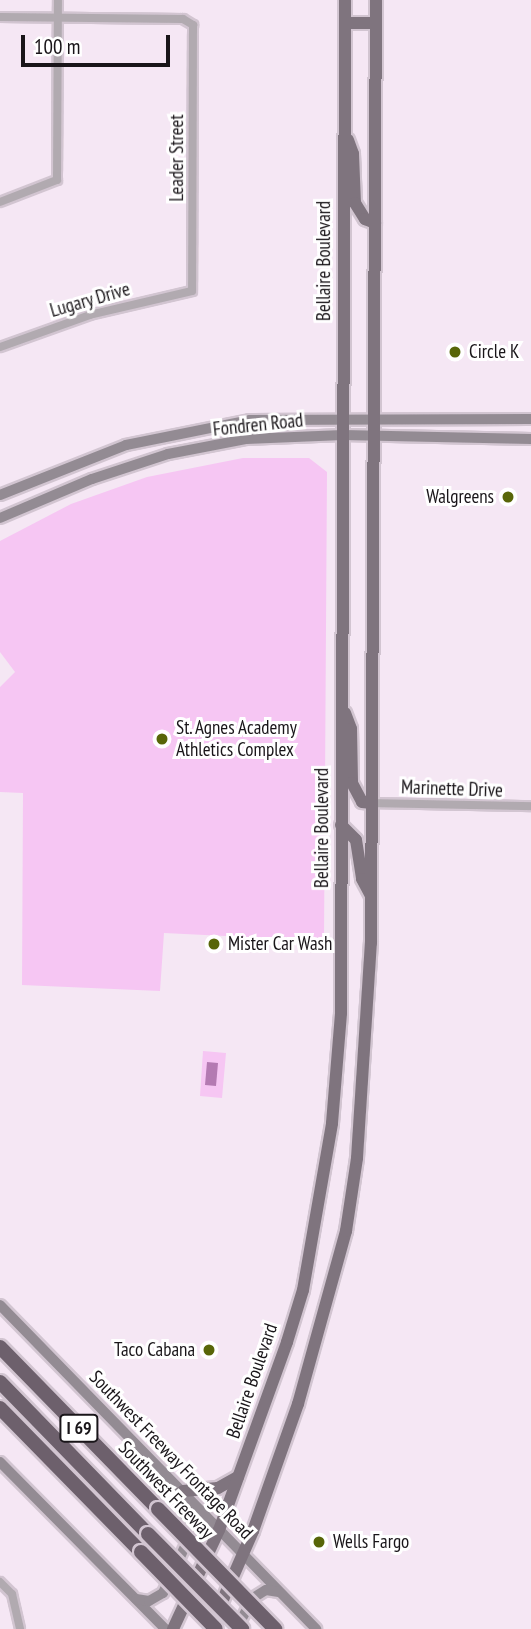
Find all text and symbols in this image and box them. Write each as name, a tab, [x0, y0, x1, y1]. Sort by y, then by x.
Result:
scale bar	[24, 21, 173, 65]
text: 100 m	[34, 33, 80, 60]
street label: Leader Street	[166, 114, 188, 202]
street label: Bellaire Boulevard	[313, 201, 335, 321]
street label: Lugary Drive	[47, 278, 133, 322]
place label: Circle K	[469, 341, 519, 363]
marker: Circle K	[447, 344, 463, 360]
street label: Fondren Road	[212, 409, 304, 441]
place label: Walgreens	[426, 486, 494, 508]
marker: Walgreens	[500, 489, 516, 505]
place label: St. Agnes Academy Athletics Complex	[176, 717, 299, 761]
marker: St. Agnes Academy Athletics Complex	[154, 731, 170, 747]
street label: Bellaire Boulevard	[311, 768, 333, 888]
street label: Marinette Drive	[401, 776, 503, 802]
place label: Mister Car Wash	[228, 933, 333, 955]
marker: Mister Car Wash	[206, 936, 222, 952]
street label: Bellaire Boulevard	[222, 1320, 282, 1442]
place label: Taco Cabana	[114, 1339, 195, 1361]
marker: Taco Cabana	[201, 1342, 217, 1358]
street label: Southwest Freeway Frontage Road	[84, 1366, 258, 1544]
road number: I 69	[58, 1414, 100, 1442]
street label: Southwest Freeway	[114, 1436, 218, 1544]
place label: Wells Fargo	[333, 1531, 409, 1553]
marker: Wells Fargo	[311, 1534, 327, 1550]

